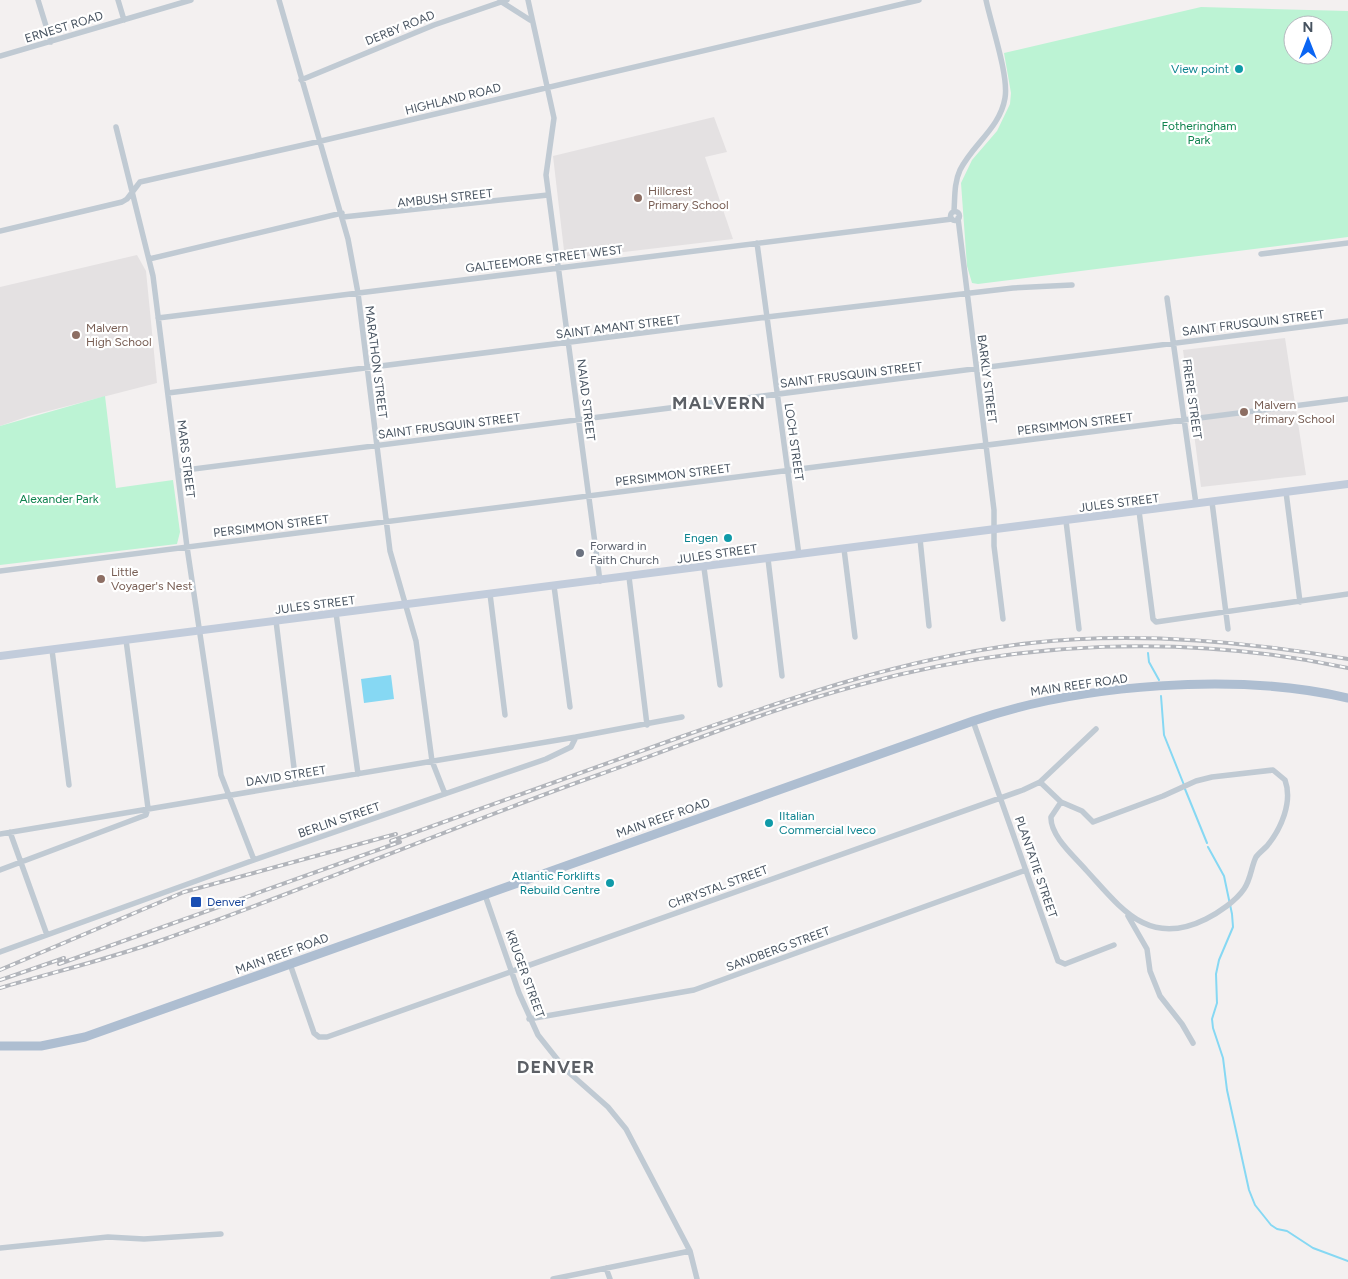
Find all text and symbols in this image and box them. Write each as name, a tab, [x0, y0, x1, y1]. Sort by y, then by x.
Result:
street label: ERNEST ROAD	[23, 8, 105, 46]
street label: DERBY ROAD	[363, 8, 437, 48]
north arrow	[1283, 15, 1333, 65]
text: N	[1303, 19, 1313, 36]
place label: View point	[1171, 62, 1229, 76]
marker: View point	[1233, 63, 1245, 75]
street label: HIGHLAND ROAD	[404, 80, 502, 118]
park label: Fotheringham Park	[1162, 119, 1236, 147]
place label: Hillcrest Primary School	[648, 184, 729, 212]
street label: AMBUSH STREET	[397, 186, 494, 210]
marker: Hillcrest Primary School	[632, 192, 644, 204]
street label: GALTEEMORE STREET WEST	[465, 242, 624, 276]
street label: MARATHON STREET	[362, 305, 390, 419]
street label: SAINT FRUSQUIN STREET	[1181, 307, 1325, 339]
street label: SAINT AMANT STREET	[555, 312, 681, 342]
place label: Malvern High School	[86, 321, 152, 349]
marker: Malvern High School	[70, 329, 82, 341]
street label: BARKLY STREET	[975, 334, 999, 424]
street label: NAIAD STREET	[574, 358, 598, 442]
street label: FRERE STREET	[1179, 358, 1205, 440]
street label: SAINT FRUSQUIN STREET	[779, 359, 923, 391]
district label: MALVERN	[672, 392, 766, 414]
place label: Malvern Primary School	[1254, 398, 1335, 426]
street label: LOCH STREET	[782, 402, 806, 482]
marker: Malvern Primary School	[1238, 406, 1250, 418]
street label: SAINT FRUSQUIN STREET	[377, 410, 521, 442]
street label: PERSIMMON STREET	[1016, 410, 1134, 438]
street label: MARS STREET	[174, 419, 198, 499]
street label: PERSIMMON STREET	[614, 461, 732, 489]
street label: JULES STREET	[1078, 491, 1160, 515]
park label: Alexander Park	[19, 492, 99, 506]
street label: PERSIMMON STREET	[212, 512, 330, 540]
place label: Engen	[684, 531, 718, 545]
marker: Engen	[722, 532, 734, 544]
place label: Forward in Faith Church	[590, 539, 659, 567]
street label: JULES STREET	[676, 541, 758, 567]
marker: Forward in Faith Church	[574, 547, 586, 559]
place label: Little Voyager's Nest	[111, 565, 193, 593]
marker: Little Voyager's Nest	[95, 573, 107, 585]
street label: JULES STREET	[274, 593, 356, 617]
street label: MAIN REEF ROAD	[1029, 671, 1129, 699]
street label: DAVID STREET	[245, 763, 327, 789]
street label: MAIN REEF ROAD	[614, 795, 712, 841]
street label: BERLIN STREET	[296, 799, 382, 841]
place label: IItalian Commercial Iveco	[779, 809, 876, 837]
street label: PLANTATIE STREET	[1012, 814, 1060, 920]
marker: IItalian Commercial Iveco	[763, 817, 775, 829]
street label: CHRYSTAL STREET	[666, 862, 770, 912]
place label: Atlantic Forklifts Rebuild Centre	[512, 869, 600, 897]
marker: Atlantic Forklifts Rebuild Centre	[604, 877, 616, 889]
marker: Denver	[189, 895, 203, 909]
place label: Denver	[207, 895, 245, 909]
street label: SANDBERG STREET	[724, 924, 832, 974]
street label: KRUGER STREET	[503, 928, 547, 1020]
street label: MAIN REEF ROAD	[233, 931, 331, 977]
district label: DENVER	[517, 1056, 595, 1078]

